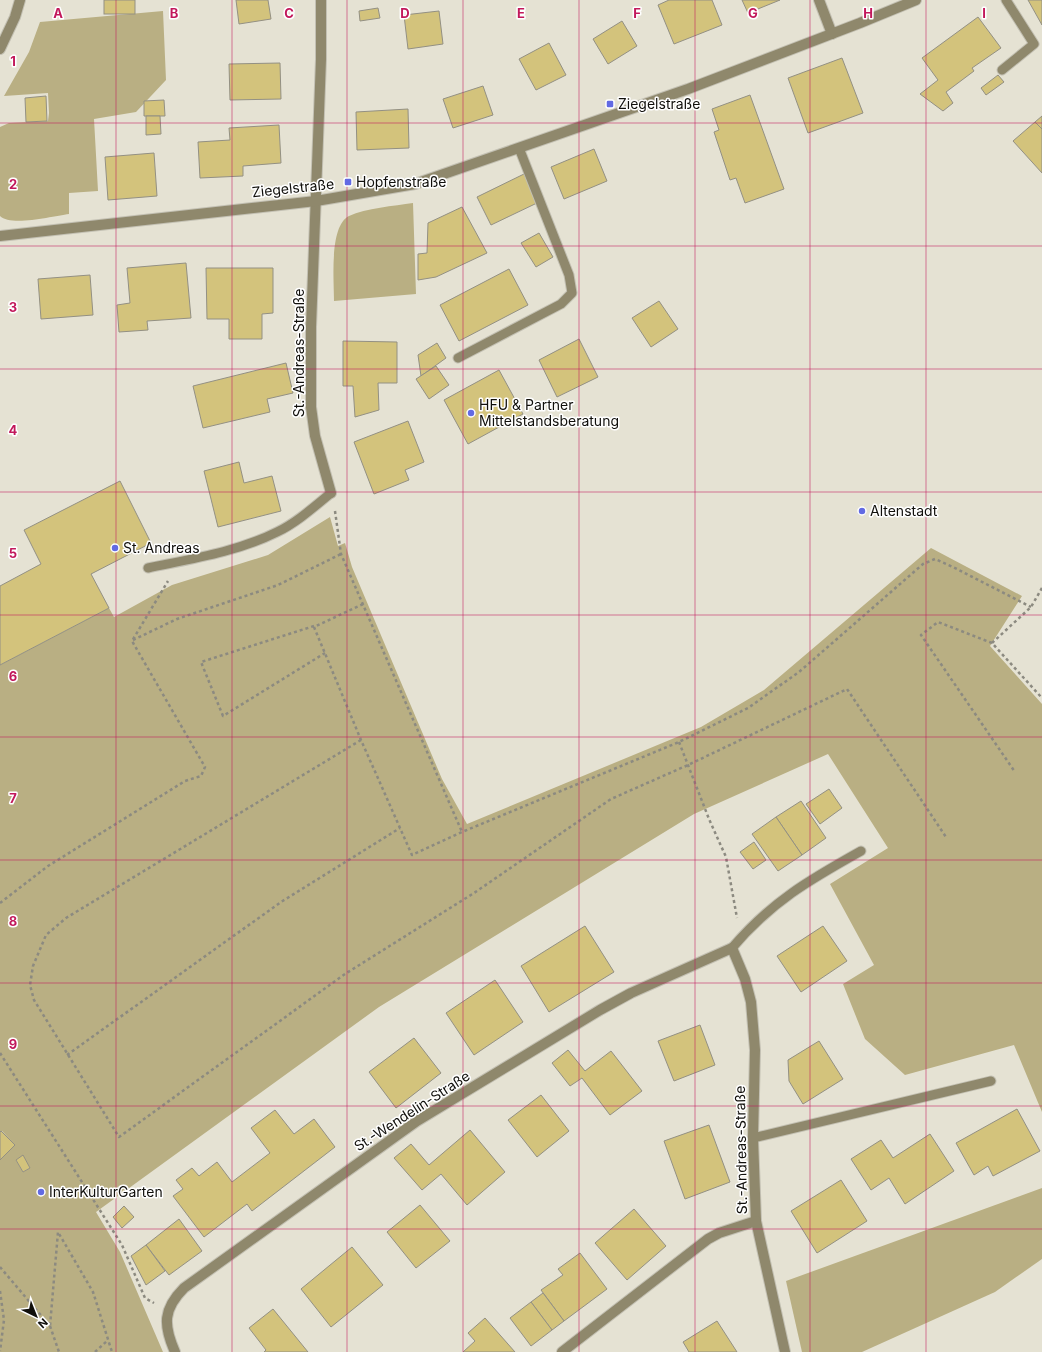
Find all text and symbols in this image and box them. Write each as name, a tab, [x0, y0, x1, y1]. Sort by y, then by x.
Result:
text: A	[53, 5, 63, 21]
text: B	[170, 5, 179, 21]
text: C	[284, 5, 294, 21]
text: D	[400, 5, 410, 21]
text: E	[517, 5, 525, 21]
text: F	[633, 5, 641, 21]
text: G	[748, 5, 758, 21]
text: H	[863, 5, 873, 21]
text: I	[982, 5, 986, 21]
text: 1	[10, 53, 16, 69]
place label: Ziegelstraße	[618, 95, 700, 112]
marker: Ziegelstraße	[605, 99, 615, 109]
place label: Hopfenstraße	[356, 173, 446, 190]
street label: Ziegelstraße	[251, 175, 335, 200]
text: 2	[9, 176, 17, 192]
marker: Hopfenstraße	[343, 177, 353, 187]
street label: St.-Andreas-Straße	[290, 289, 307, 417]
text: 3	[9, 299, 17, 315]
place label: HFU & Partner Mittelstandsberatung	[479, 396, 619, 429]
marker: HFU & Partner Mittelstandsberatung	[466, 408, 476, 418]
text: 4	[9, 422, 18, 438]
place label: Altenstadt	[870, 502, 938, 519]
marker: Altenstadt	[857, 506, 867, 516]
place label: St. Andreas	[123, 539, 200, 556]
marker: St. Andreas	[110, 543, 120, 553]
text: 5	[9, 545, 17, 561]
text: 6	[9, 668, 17, 684]
text: 7	[9, 790, 17, 806]
text: 8	[9, 913, 17, 929]
text: 9	[9, 1036, 17, 1052]
street label: St.-Wendelin-Straße	[351, 1067, 473, 1154]
street label: St.-Andreas-Straße	[731, 1086, 750, 1214]
place label: InterKulturGarten	[49, 1183, 163, 1200]
marker: InterKulturGarten	[36, 1187, 46, 1197]
north arrow	[16, 1296, 56, 1336]
text: N	[35, 1315, 51, 1331]

